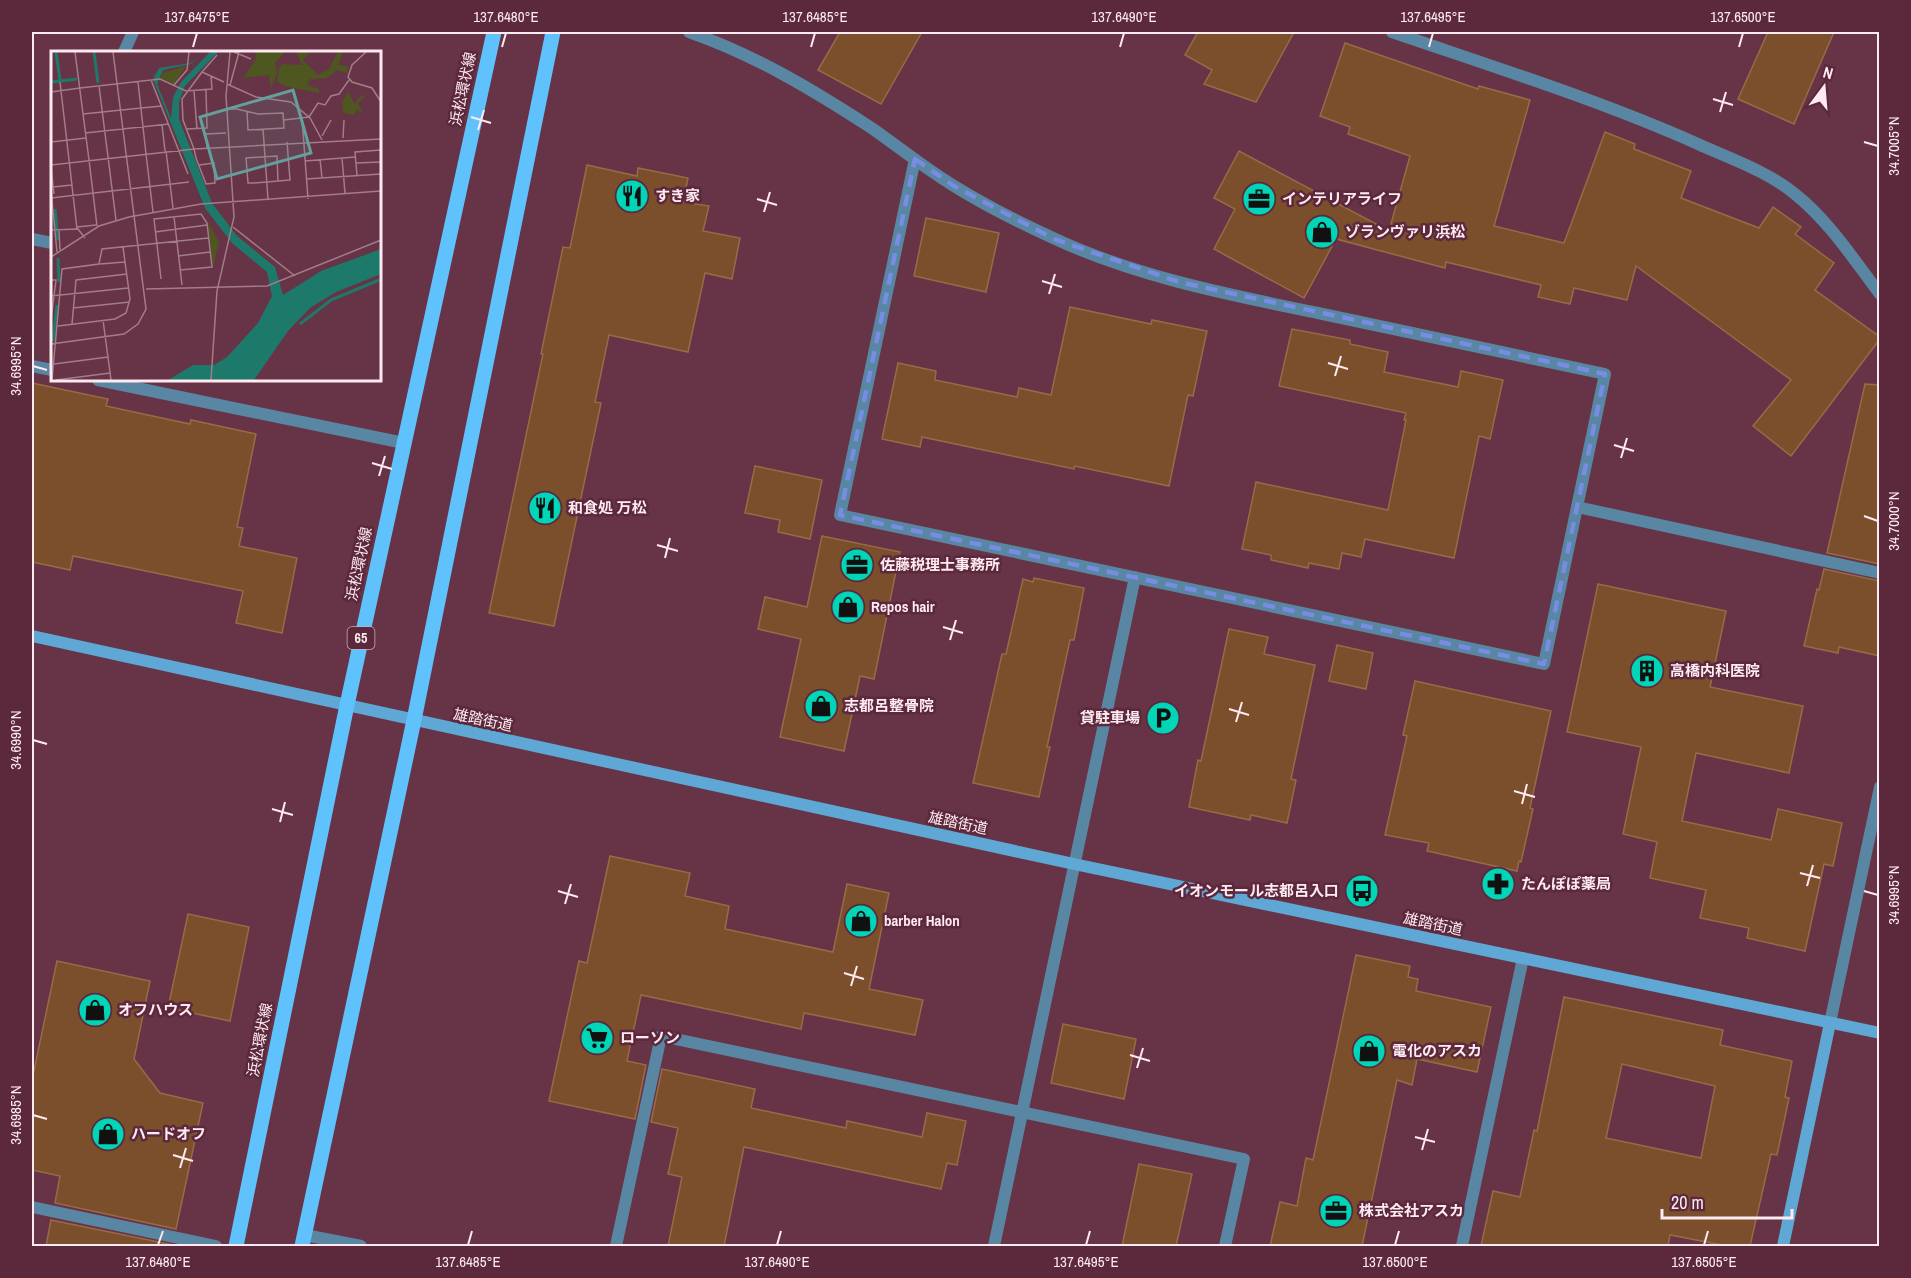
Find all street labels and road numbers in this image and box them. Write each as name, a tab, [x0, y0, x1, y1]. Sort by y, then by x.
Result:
street label: 浜松環状線	[444, 50, 481, 128]
street label: 浜松環状線	[340, 525, 377, 603]
road number: 65	[348, 627, 374, 649]
street label: 雄踏街道	[452, 703, 515, 736]
street label: 雄踏街道	[927, 806, 990, 839]
street label: 雄踏街道	[1402, 907, 1465, 940]
street label: 浜松環状線	[242, 1001, 277, 1079]

